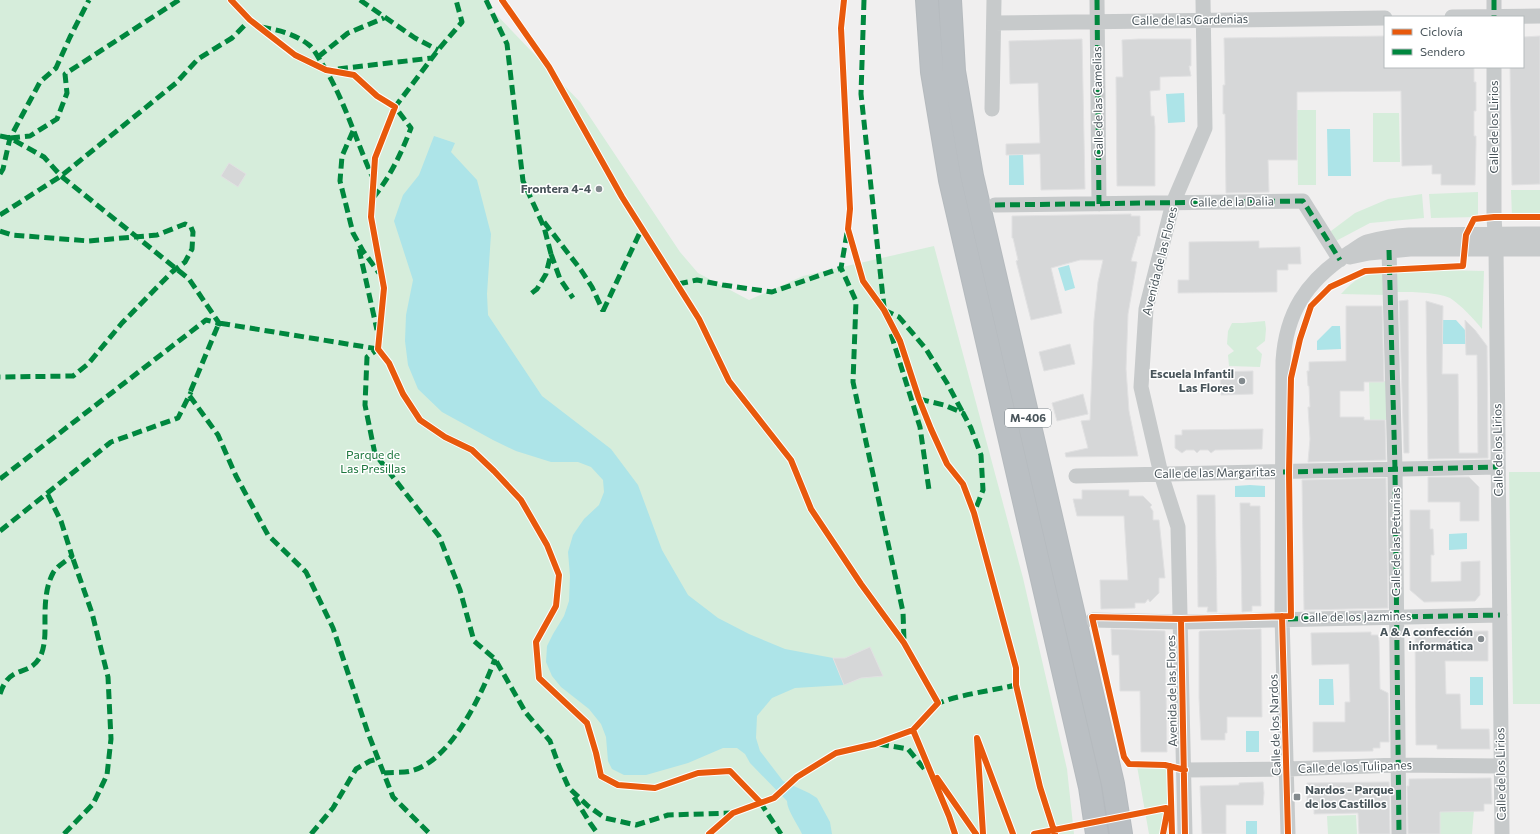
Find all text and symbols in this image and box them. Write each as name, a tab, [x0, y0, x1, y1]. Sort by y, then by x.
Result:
street label: Calle de las Gardenias	[1132, 11, 1248, 27]
legend	[1384, 16, 1524, 68]
text: Ciclovía	[1420, 24, 1463, 38]
text: Sendero	[1420, 44, 1465, 58]
street label: Calle de las Camelias	[1089, 46, 1105, 158]
street label: Calle de los Lirios	[1486, 81, 1500, 173]
place label: Frontera 4-4	[521, 181, 592, 195]
marker: Frontera 4-4	[594, 184, 604, 194]
street label: Calle de la Dalia	[1190, 193, 1274, 209]
street label: Avenida de las Flores	[1139, 205, 1179, 317]
place label: Escuela Infantil Las Flores	[1150, 366, 1234, 394]
marker: Escuela Infantil Las Flores	[1237, 376, 1247, 386]
street label: Calle de los Lirios	[1489, 403, 1505, 497]
road number: M-406	[1005, 409, 1051, 427]
park label: Parque de Las Presillas	[340, 447, 406, 475]
street label: Calle de las Margaritas	[1154, 464, 1276, 480]
street label: Calle de las Petunias	[1388, 488, 1402, 596]
street label: Calle de los Jazmines	[1301, 608, 1411, 625]
place label: A & A confección informática	[1380, 624, 1473, 652]
marker: A & A confección informática	[1476, 634, 1486, 644]
street label: Avenida de las Flores	[1163, 635, 1179, 747]
street label: Calle de los Nardos	[1265, 674, 1283, 776]
street label: Calle de los Lirios	[1492, 727, 1508, 821]
street label: Calle de los Tulipanes	[1298, 757, 1412, 775]
place label: Nardos - Parque de los Castillos	[1305, 782, 1394, 810]
marker: Nardos - Parque de los Castillos	[1292, 792, 1302, 802]

